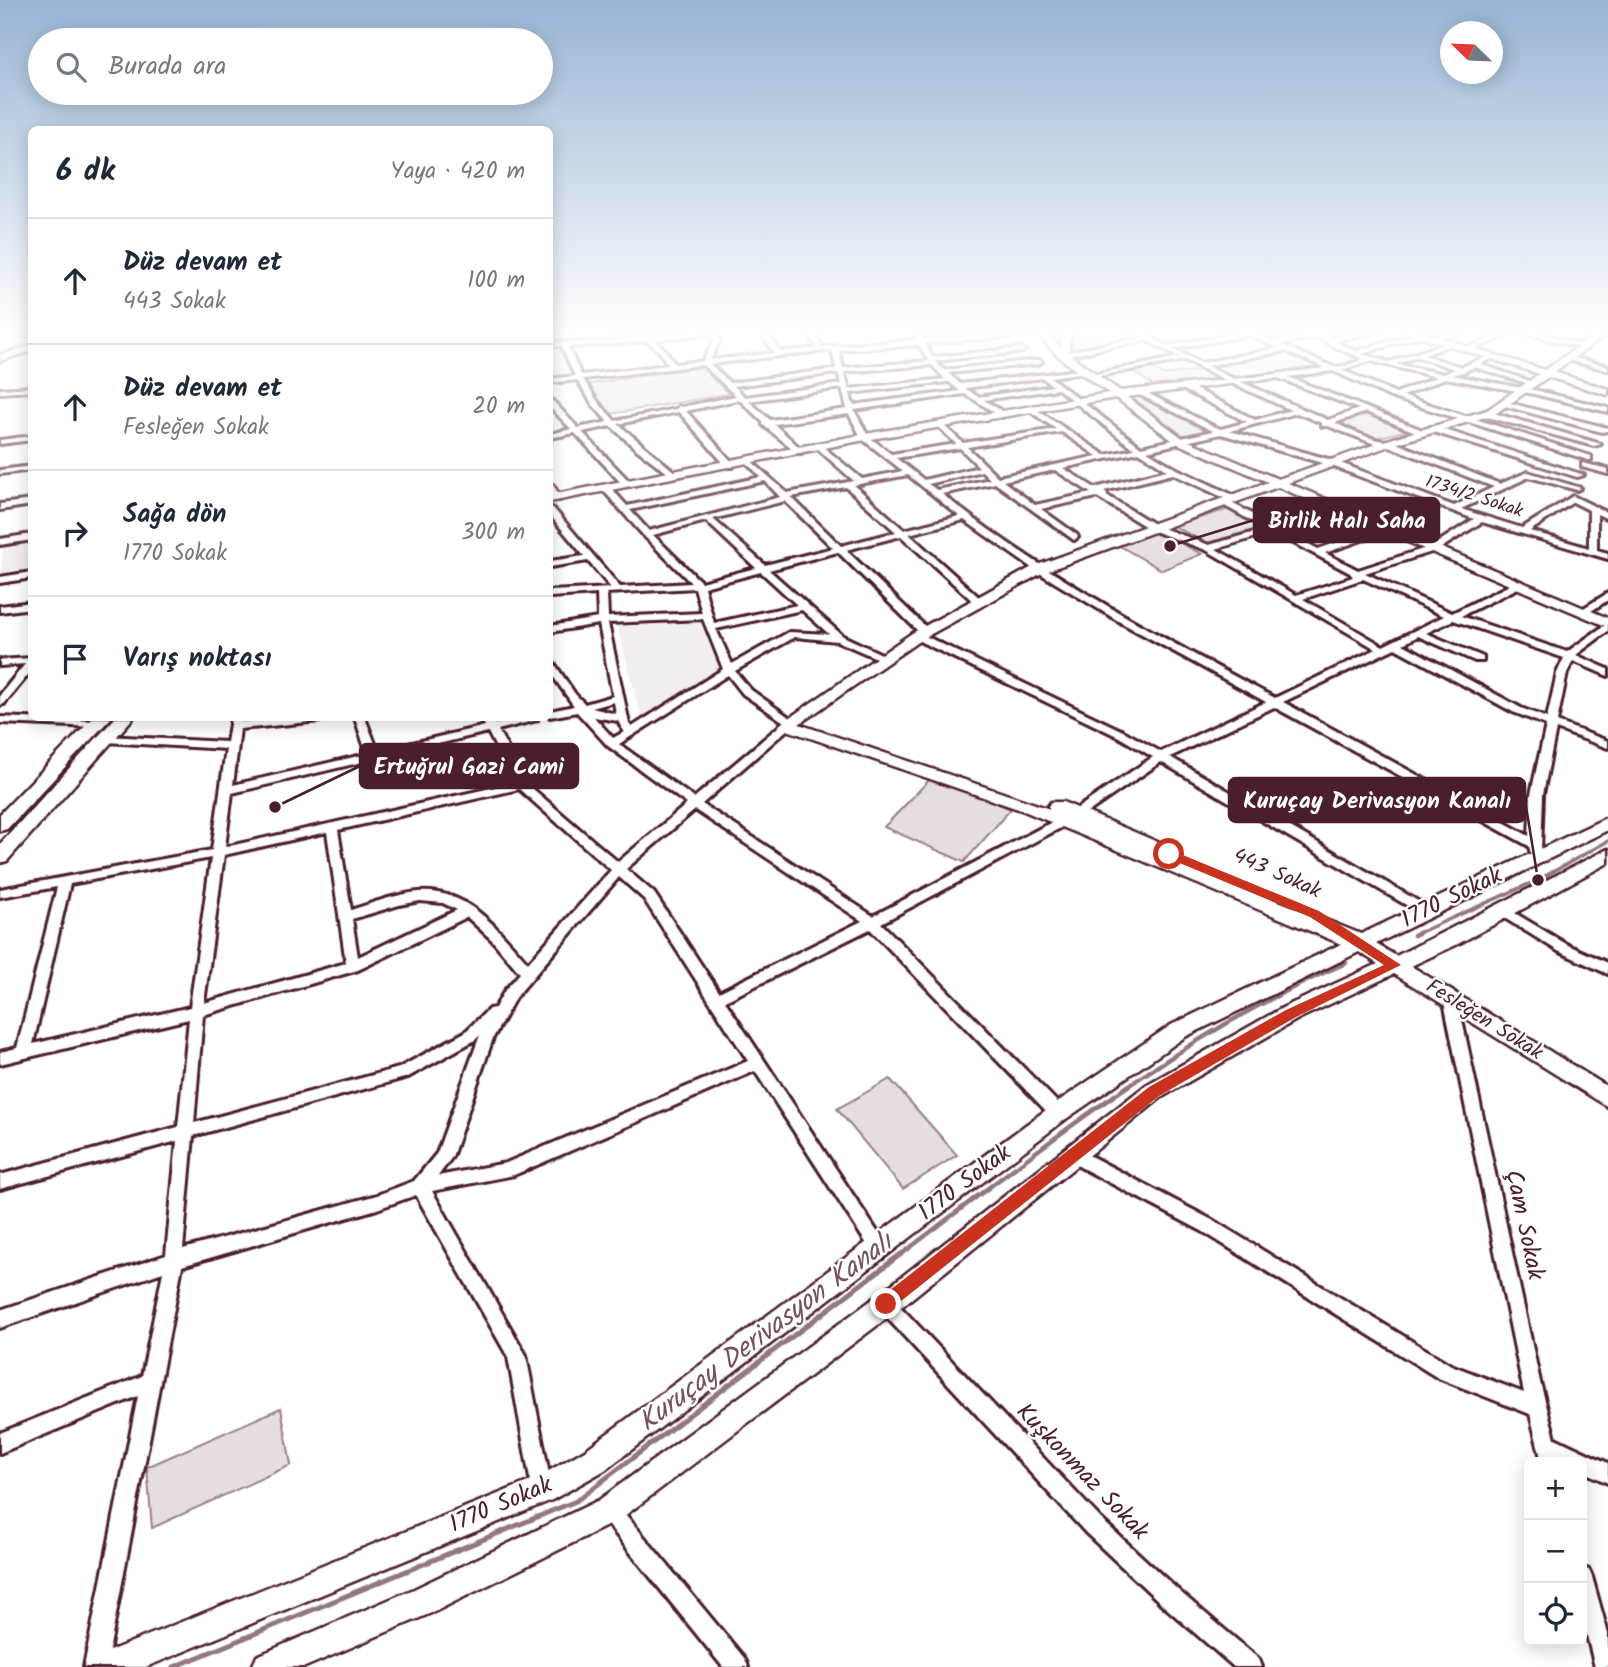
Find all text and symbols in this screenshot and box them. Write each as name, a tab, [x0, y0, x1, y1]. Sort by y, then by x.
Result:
north arrow	[1440, 21, 1503, 84]
search box	[28, 28, 553, 105]
text: Burada ara	[108, 46, 226, 88]
icon: search	[52, 48, 90, 86]
text: 6 dk	[56, 148, 115, 196]
text: Yaya · 420 m	[390, 154, 525, 190]
text: Düz devam et	[123, 242, 282, 284]
icon: ahead	[56, 262, 94, 300]
text: 100 m	[467, 263, 525, 299]
text: 443 Sokak	[123, 284, 226, 320]
text: Düz devam et	[123, 368, 282, 410]
icon: ahead	[56, 388, 94, 426]
text: 20 m	[473, 389, 525, 425]
text: Fesleğen Sokak	[123, 410, 269, 446]
street label: 1734/2 Sokak	[1421, 468, 1527, 527]
text: Sağa dön	[123, 494, 226, 536]
callout: Birlik Halı Saha	[1254, 498, 1439, 542]
text: Birlik Halı Saha	[1268, 504, 1426, 540]
icon: right	[56, 514, 94, 552]
text: 300 m	[461, 515, 525, 551]
text: 1770 Sokak	[123, 536, 227, 572]
text: Varış noktası	[123, 638, 271, 680]
icon: arrive	[56, 640, 94, 678]
callout: Ertuğrul Gazi Cami	[360, 744, 578, 788]
text: Ertuğrul Gazi Cami	[374, 750, 565, 786]
callout: Kuruçay Derivasyon Kanalı	[1229, 778, 1525, 822]
text: Kuruçay Derivasyon Kanalı	[1243, 784, 1511, 820]
route start	[1153, 838, 1184, 869]
street label: 443 Sokak	[1227, 840, 1327, 908]
street label: 1770 Sokak	[1395, 856, 1510, 939]
street label: Fesleğen Sokak	[1419, 971, 1549, 1069]
street label: 1770 Sokak	[910, 1134, 1021, 1231]
street label: Çam Sokak	[1493, 1166, 1555, 1284]
water label: Kuruçay Derivasyon Kanalı	[629, 1220, 906, 1444]
route end	[870, 1288, 901, 1319]
street label: Kuşkonmaz Sokak	[1006, 1394, 1159, 1550]
map controls	[1524, 1457, 1587, 1646]
button: +	[1524, 1457, 1587, 1520]
street label: 1770 Sokak	[443, 1466, 559, 1544]
button: −	[1524, 1520, 1587, 1583]
button: locate	[1524, 1583, 1587, 1646]

